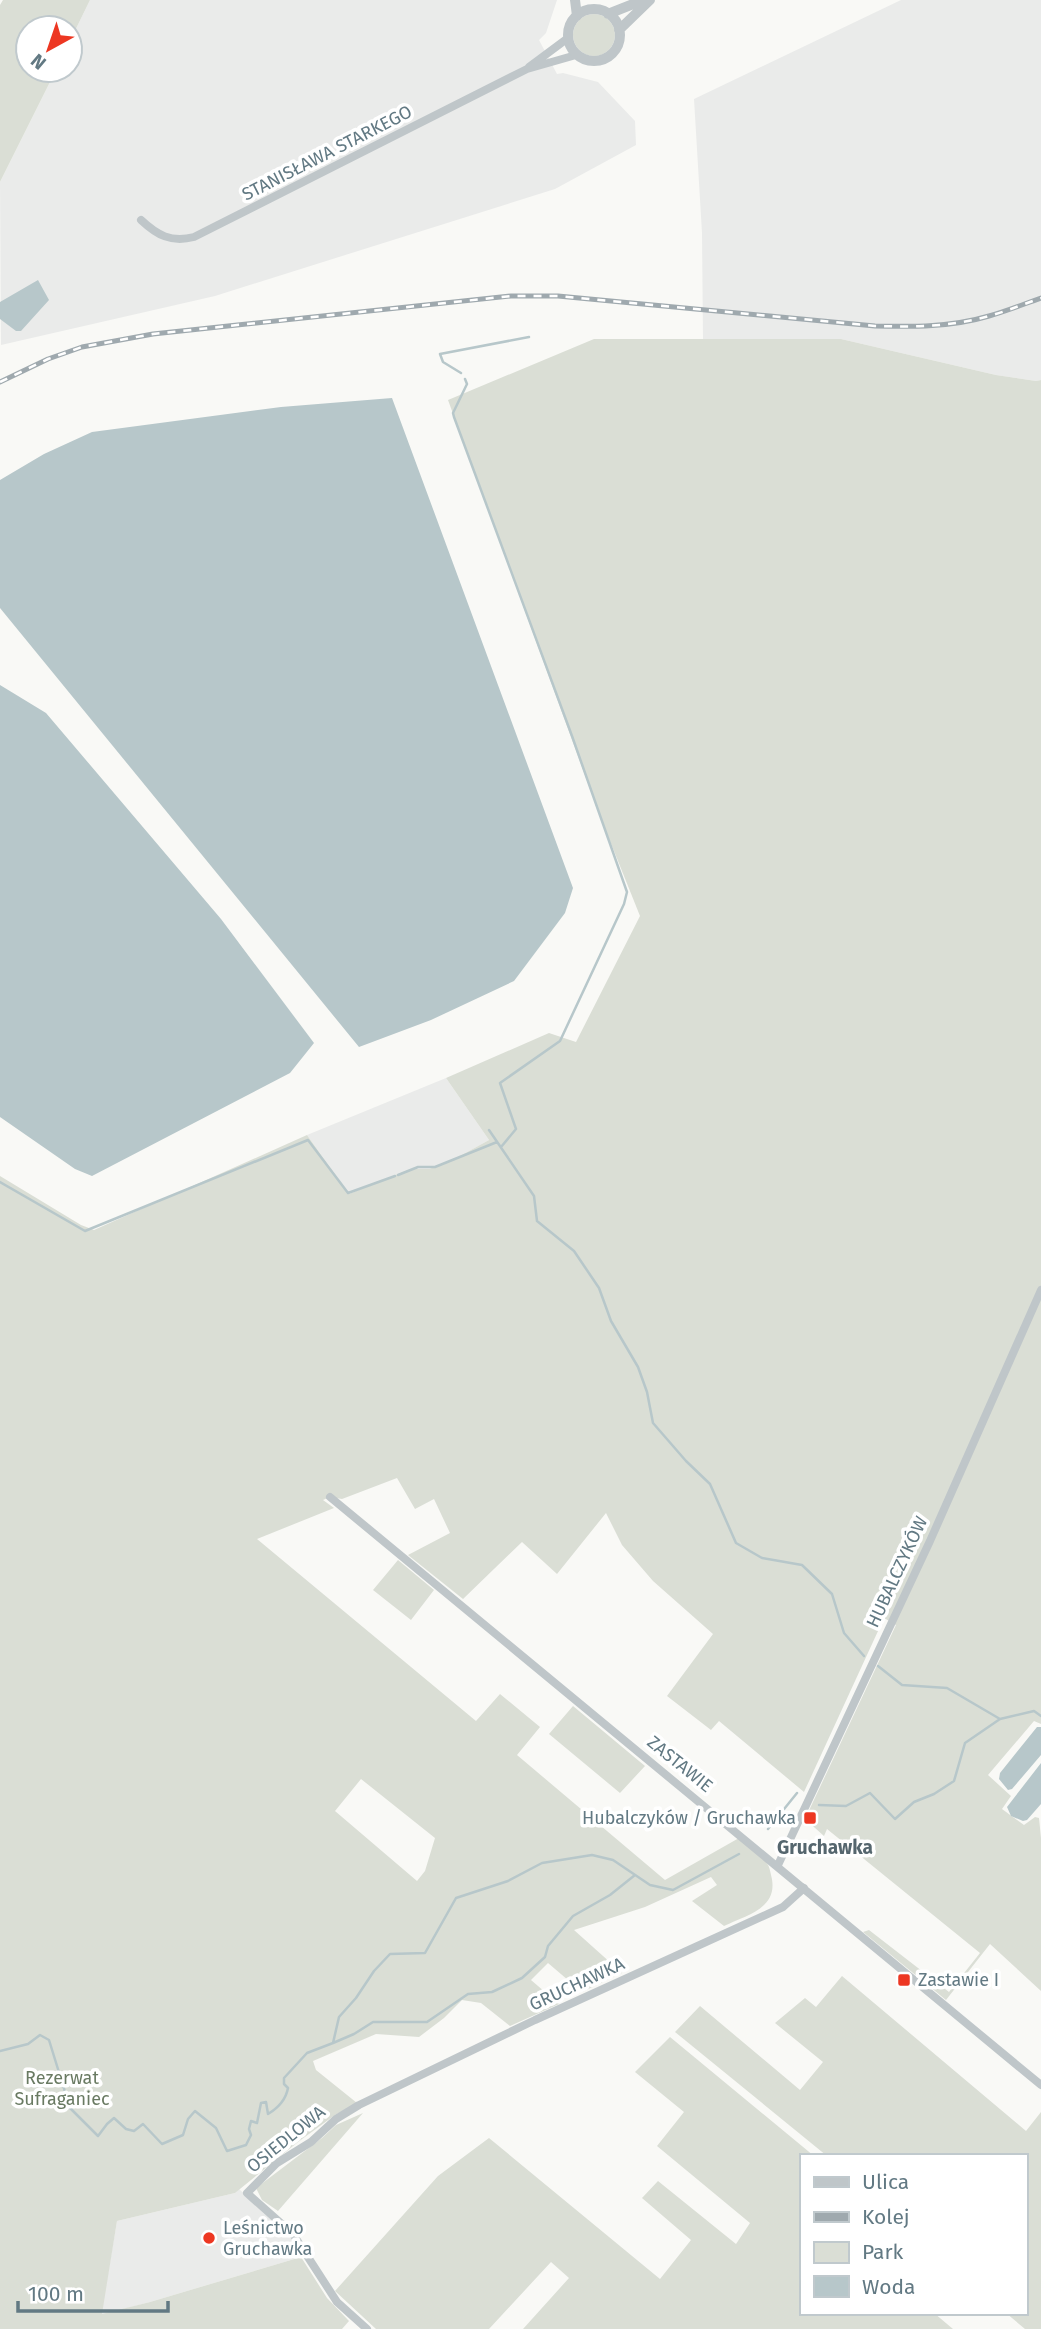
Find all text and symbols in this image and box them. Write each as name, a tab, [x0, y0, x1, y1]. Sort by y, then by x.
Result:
north arrow	[14, 14, 84, 84]
text: N	[26, 49, 51, 75]
street label: STANISŁAWA STARKEGO	[238, 101, 416, 205]
street label: HUBALCZYKÓW	[862, 1513, 932, 1631]
street label: ZASTAWIE	[643, 1731, 717, 1797]
place label: Hubalczyków / Gruchawka	[582, 1807, 796, 1829]
marker: Hubalczyków / Gruchawka	[802, 1810, 818, 1826]
district label: Gruchawka	[777, 1836, 873, 1859]
street label: GRUCHAWKA	[526, 1952, 629, 2016]
place label: Zastawie I	[918, 1969, 999, 1991]
marker: Zastawie I	[896, 1972, 912, 1988]
park label: Rezerwat Sufraganiec	[14, 2067, 110, 2110]
street label: OSIEDLOWA	[242, 2100, 330, 2177]
legend	[800, 2154, 1027, 2315]
text: Ulica	[862, 2169, 909, 2195]
text: Kolej	[862, 2204, 910, 2230]
place label: Leśnictwo Gruchawka	[223, 2217, 312, 2260]
marker: Leśnictwo Gruchawka	[201, 2230, 217, 2246]
text: Park	[862, 2239, 904, 2265]
scale bar	[18, 2270, 168, 2314]
text: Woda	[862, 2274, 915, 2300]
text: 100 m	[28, 2281, 84, 2307]

